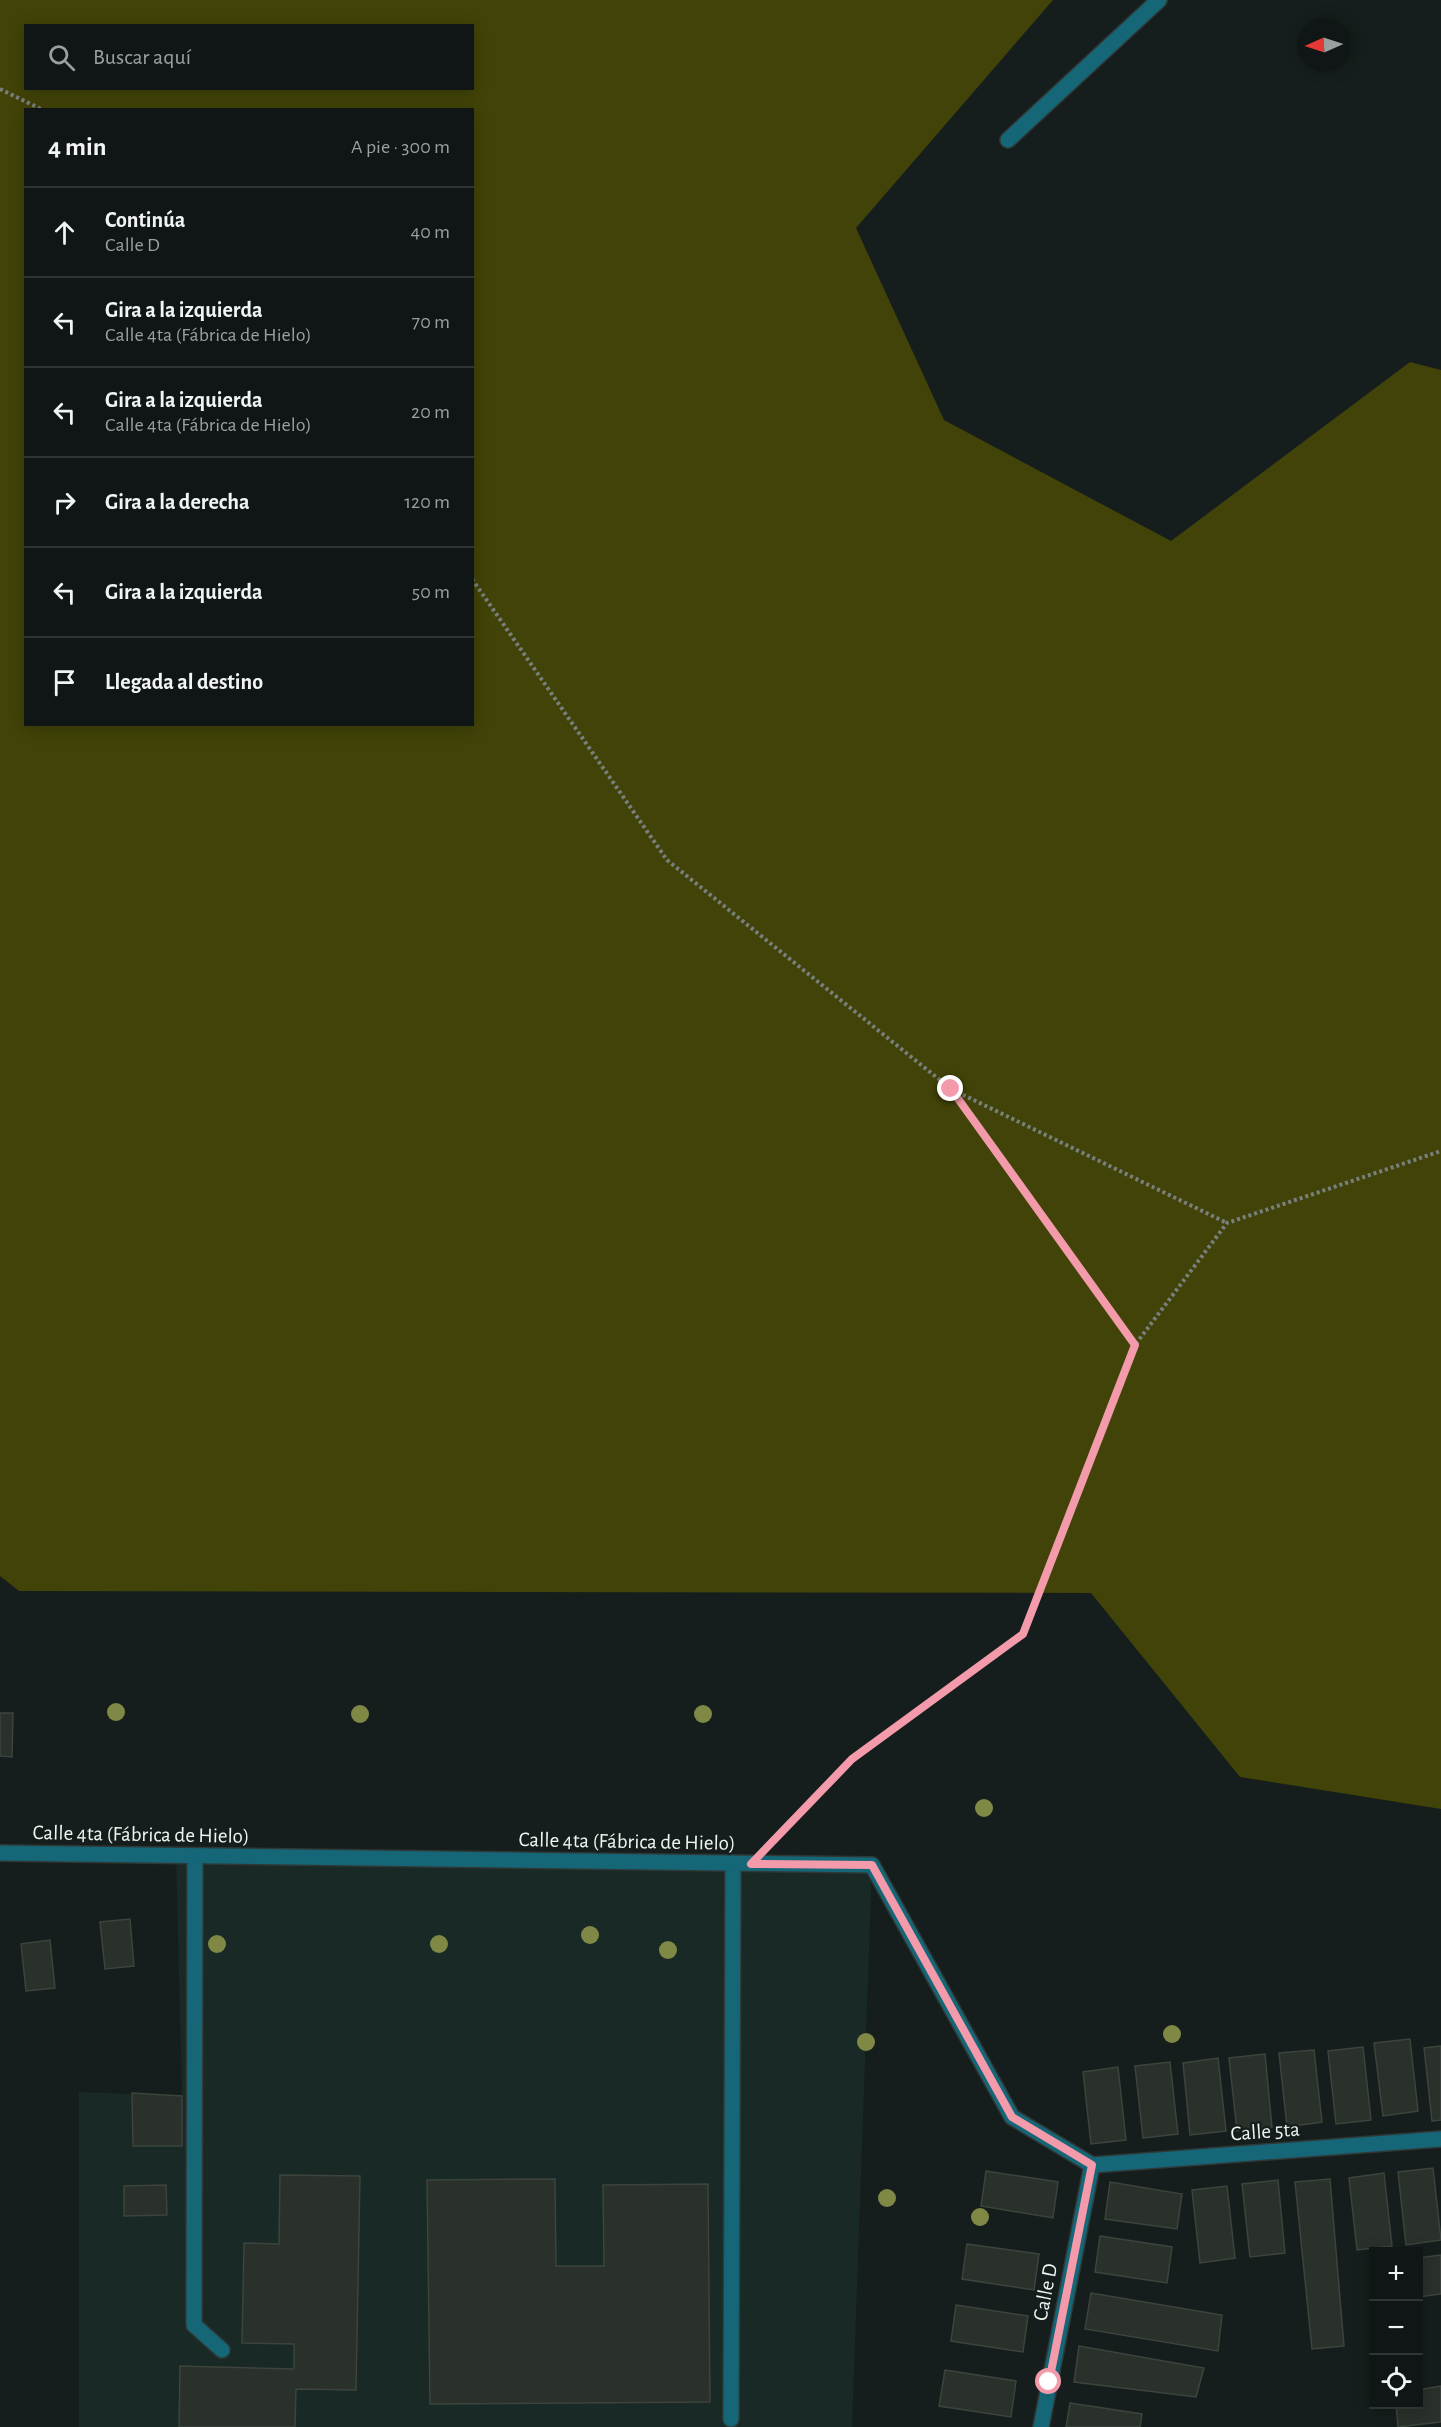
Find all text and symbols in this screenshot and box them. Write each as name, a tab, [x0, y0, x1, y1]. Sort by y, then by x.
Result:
north arrow	[1297, 18, 1351, 72]
search box	[24, 24, 474, 90]
icon: search	[45, 41, 78, 74]
text: Buscar aquí	[93, 46, 191, 68]
text: 4 min	[48, 134, 107, 160]
text: A pie · 300 m	[351, 137, 450, 157]
text: Continúa	[105, 209, 185, 231]
icon: ahead	[48, 216, 81, 249]
text: 40 m	[411, 222, 450, 242]
text: Calle D	[105, 235, 160, 255]
text: Gira a la izquierda	[105, 299, 263, 321]
icon: left	[48, 306, 81, 339]
text: 70 m	[412, 312, 450, 332]
text: Calle 4ta (Fábrica de Hielo)	[105, 325, 312, 345]
text: Gira a la izquierda	[105, 389, 263, 411]
icon: left	[48, 396, 81, 429]
text: 20 m	[411, 402, 450, 422]
text: Calle 4ta (Fábrica de Hielo)	[105, 415, 312, 435]
icon: right	[48, 486, 81, 519]
text: Gira a la derecha	[105, 491, 250, 513]
text: 120 m	[404, 492, 450, 512]
icon: left	[48, 576, 81, 609]
text: Gira a la izquierda	[105, 581, 263, 603]
text: 50 m	[412, 582, 450, 602]
icon: arrive	[48, 666, 81, 699]
text: Llegada al destino	[105, 671, 263, 693]
route end	[937, 1075, 963, 1101]
street label: Calle 4ta (Fábrica de Hielo)	[32, 1822, 250, 1847]
street label: Calle 4ta (Fábrica de Hielo)	[518, 1829, 736, 1854]
street label: Calle 5ta	[1230, 2119, 1301, 2144]
map controls	[1369, 2247, 1423, 2409]
button: +	[1369, 2247, 1423, 2301]
street label: Calle D	[1030, 2262, 1061, 2322]
button: −	[1369, 2301, 1423, 2355]
button: locate	[1369, 2355, 1423, 2409]
route start	[1035, 2368, 1061, 2394]

